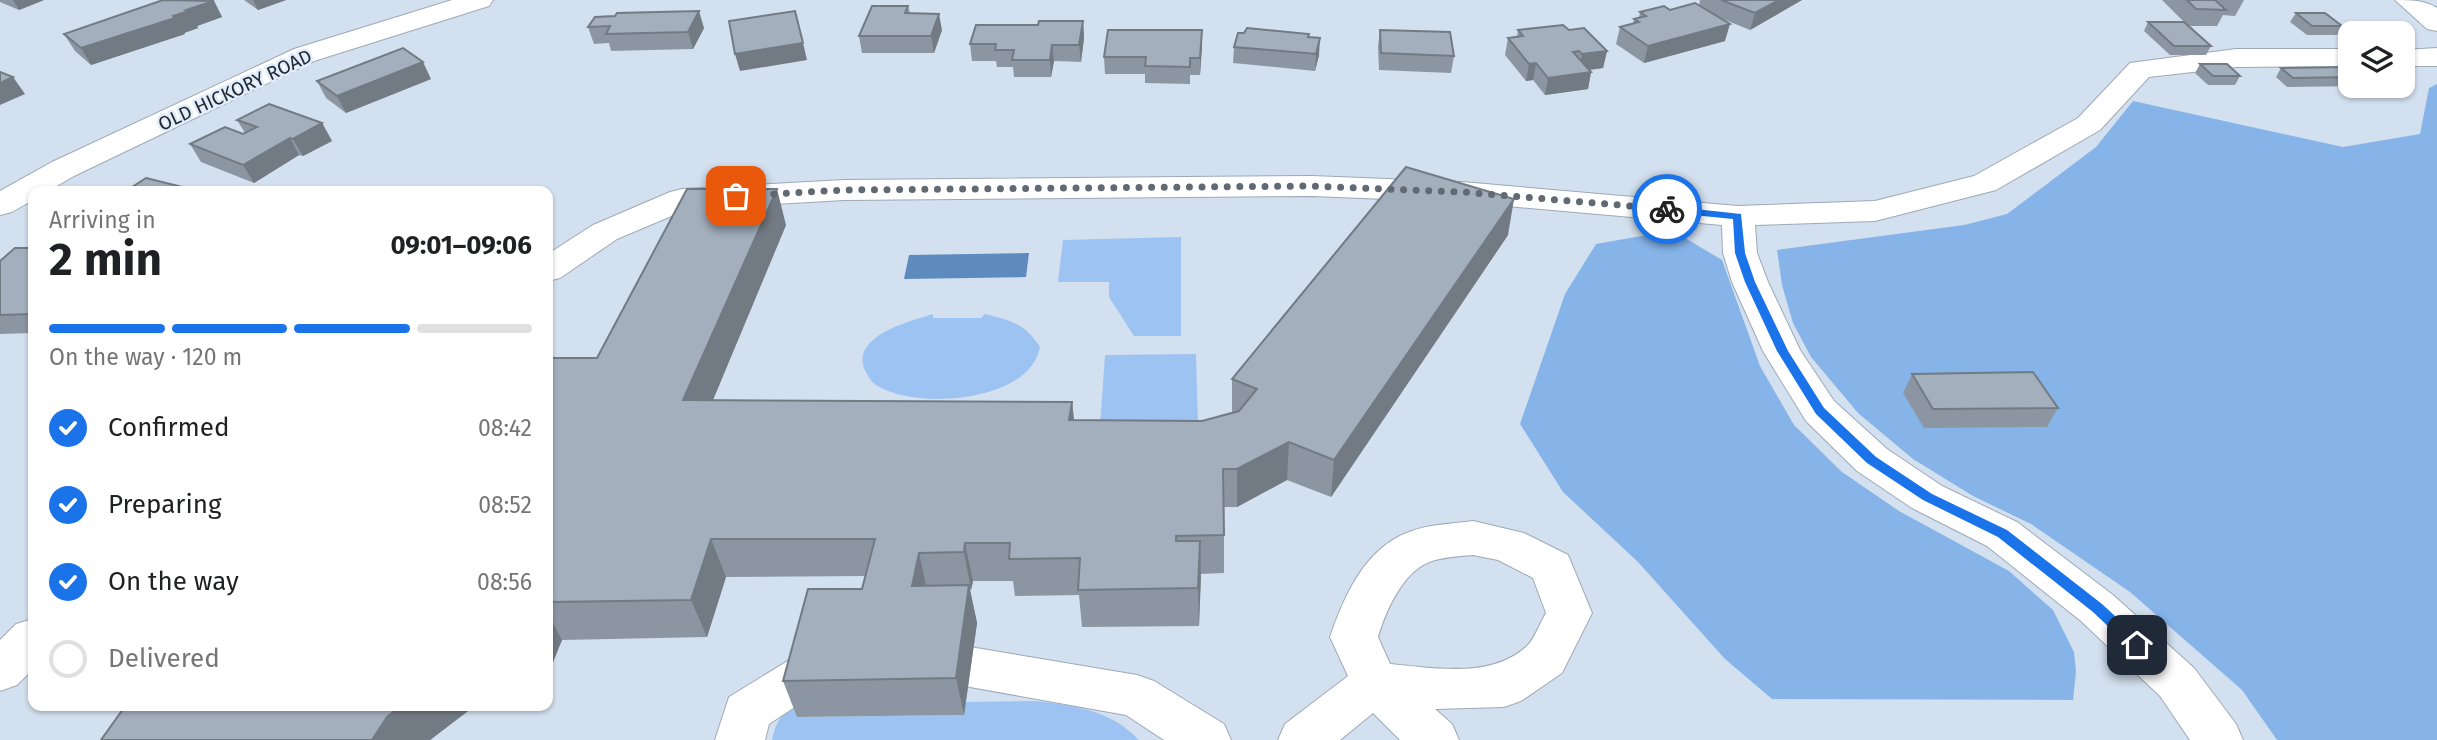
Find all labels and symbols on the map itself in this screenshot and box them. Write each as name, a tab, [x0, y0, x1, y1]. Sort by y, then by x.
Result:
street label: OLD HICKORY ROAD	[154, 44, 316, 136]
pin	[706, 166, 766, 226]
courier	[1632, 174, 1702, 244]
pin	[2107, 615, 2167, 675]

